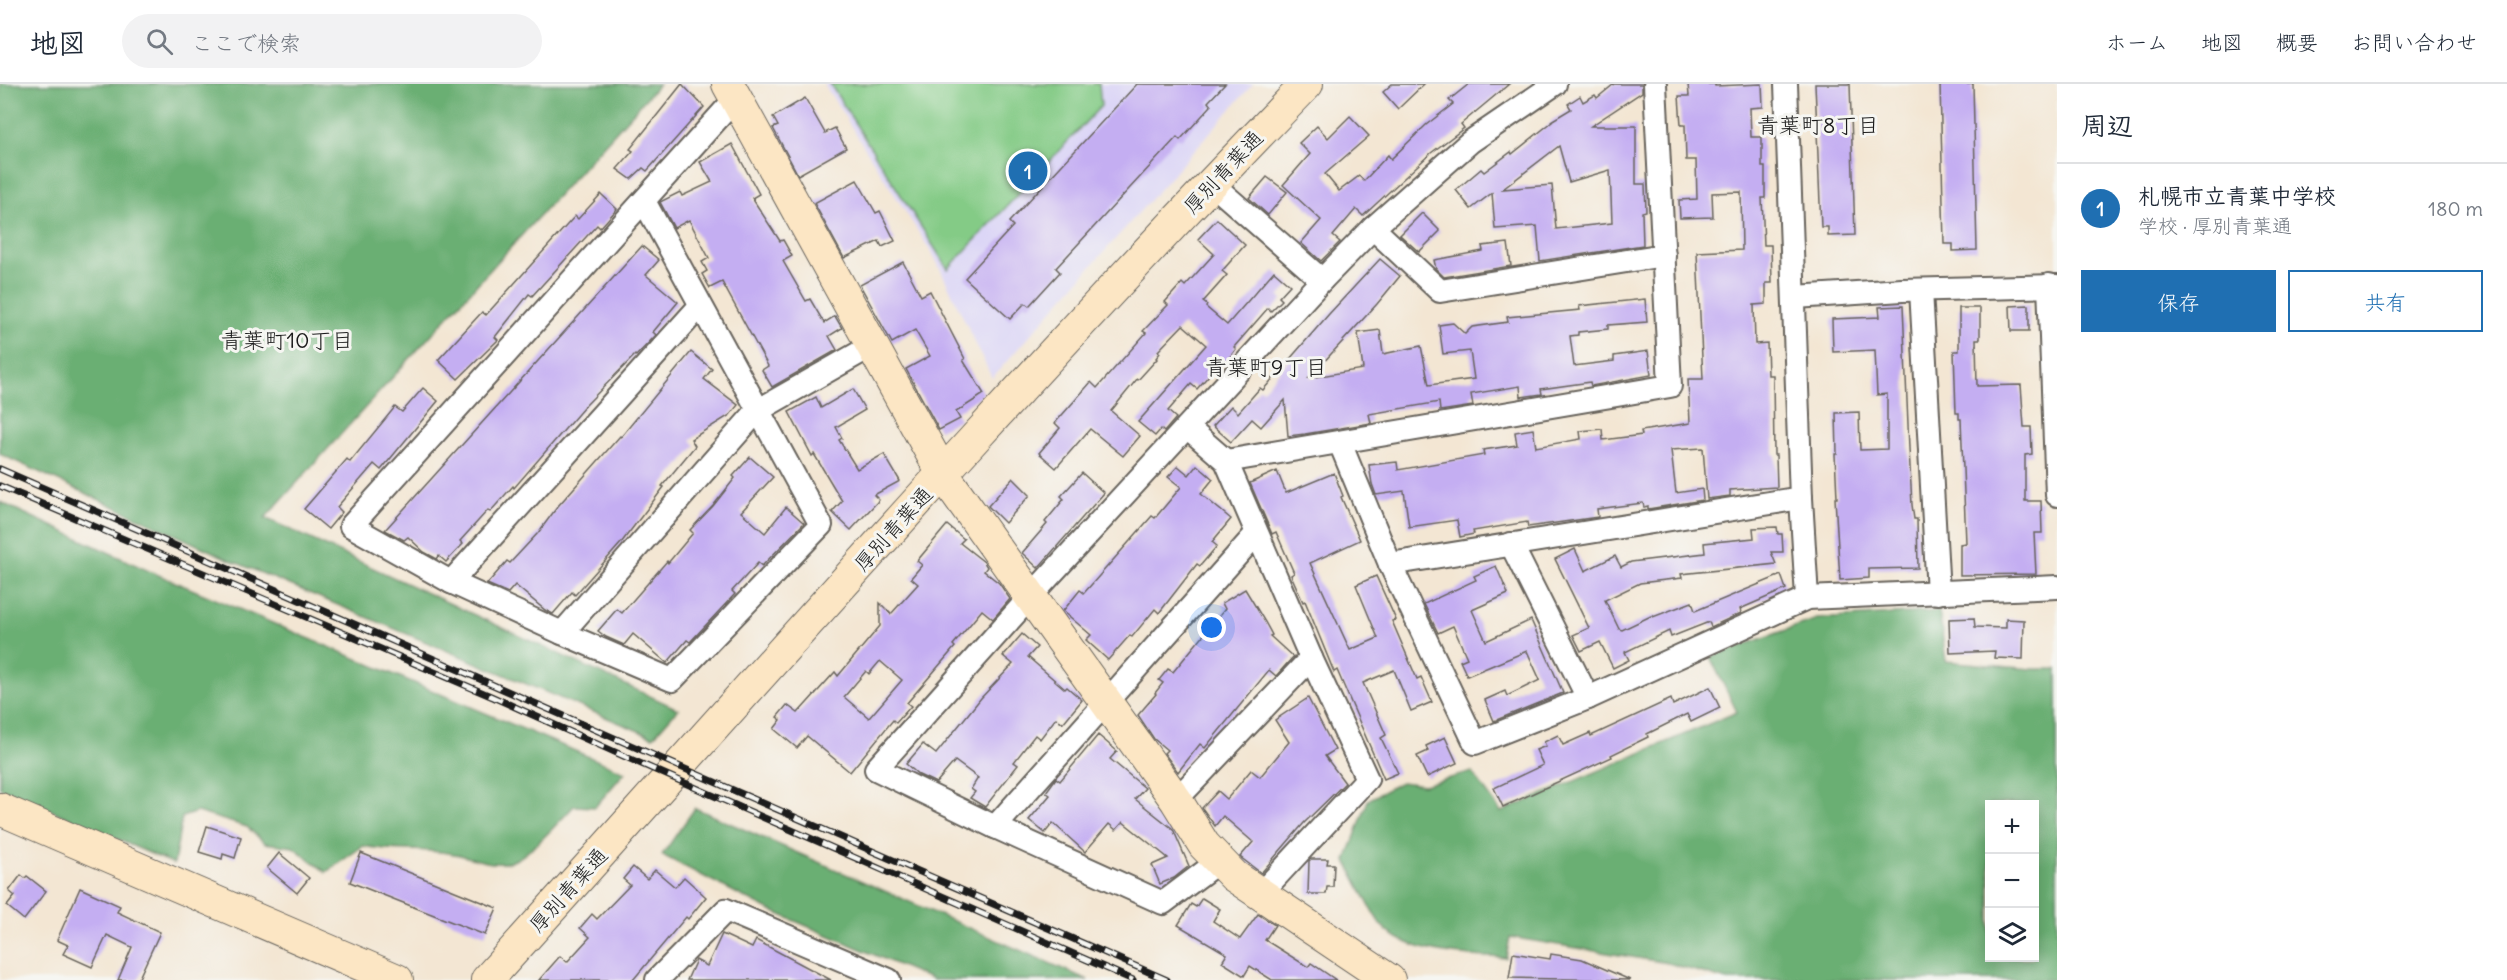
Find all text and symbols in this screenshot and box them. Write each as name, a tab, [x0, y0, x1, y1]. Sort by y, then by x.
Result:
search box	[122, 14, 542, 68]
text: 地図	[30, 25, 86, 61]
icon: search	[143, 25, 176, 58]
text: ここで検索	[191, 29, 301, 57]
text: ホーム	[2106, 29, 2168, 56]
text: 地図	[2201, 29, 2243, 56]
text: 概要	[2276, 29, 2318, 56]
text: お問い合わせ	[2351, 29, 2477, 56]
text: 周辺	[2081, 109, 2133, 142]
district label: 青葉町8丁目	[1757, 111, 1879, 139]
street label: 厚別青葉通	[1177, 124, 1269, 220]
pin: 1	[1008, 148, 1048, 194]
text: 札幌市立青葉中学校	[2138, 182, 2336, 210]
text: 1	[2097, 196, 2104, 221]
text: 180 m	[2428, 196, 2483, 221]
text: 学校 · 厚別青葉通	[2138, 213, 2292, 238]
button: 保存	[2081, 270, 2276, 332]
button: 共有	[2288, 270, 2483, 332]
district label: 青葉町10丁目	[220, 326, 354, 354]
district label: 青葉町9丁目	[1205, 353, 1327, 381]
street label: 厚別青葉通	[848, 481, 938, 577]
your location	[1197, 613, 1226, 642]
map controls	[1985, 800, 2039, 962]
button: +	[1985, 800, 2039, 854]
street label: 厚別青葉通	[523, 842, 613, 938]
button: −	[1985, 854, 2039, 908]
button: layers	[1985, 908, 2039, 962]

